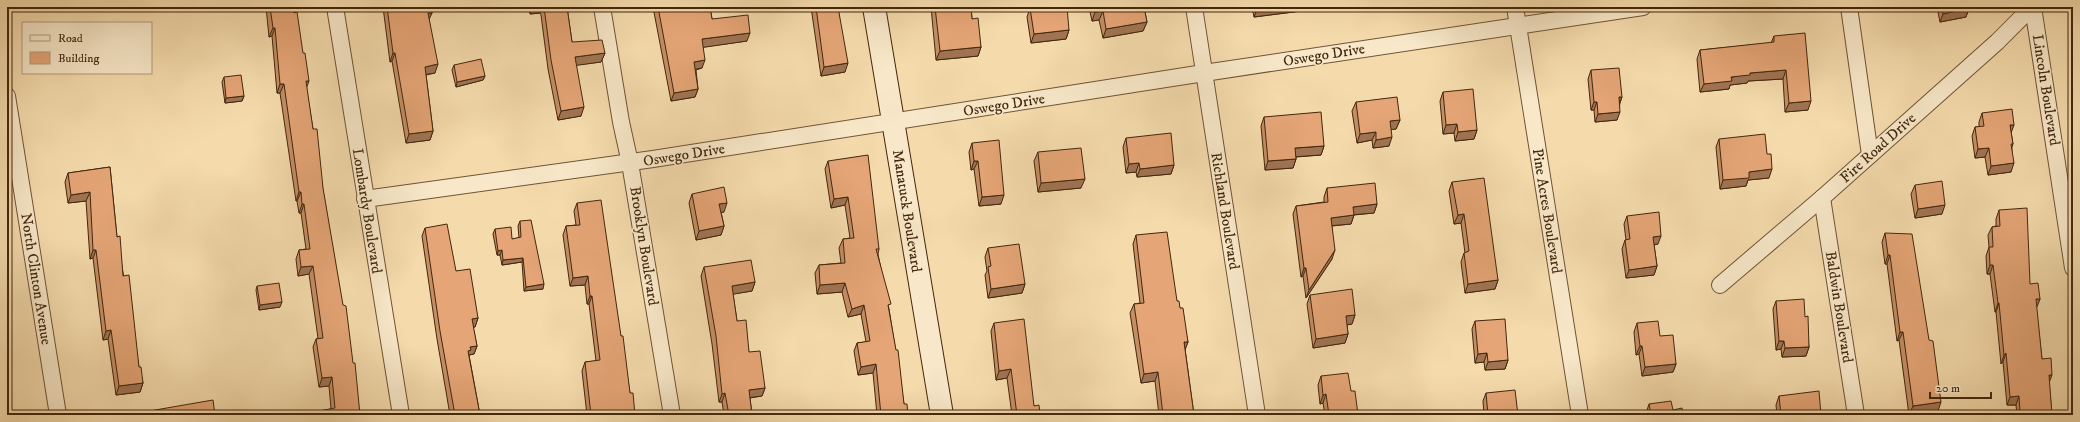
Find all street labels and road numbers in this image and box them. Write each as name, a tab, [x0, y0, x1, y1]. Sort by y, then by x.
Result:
street label: Lincoln Boulevard	[2028, 33, 2064, 148]
street label: Oswego Drive	[1282, 39, 1366, 71]
street label: Oswego Drive	[962, 89, 1046, 121]
street label: Fire Road Drive	[1836, 109, 1920, 187]
street label: Oswego Drive	[642, 139, 726, 171]
street label: Lombardy Boulevard	[348, 147, 386, 276]
street label: Pine Acres Boulevard	[1528, 147, 1566, 275]
street label: Manatuck Boulevard	[888, 148, 926, 274]
street label: Richland Boulevard	[1206, 151, 1244, 271]
street label: Brooklyn Boulevard	[625, 185, 663, 307]
street label: North Clinton Avenue	[16, 212, 56, 346]
street label: Baldwin Boulevard	[1821, 250, 1857, 365]

